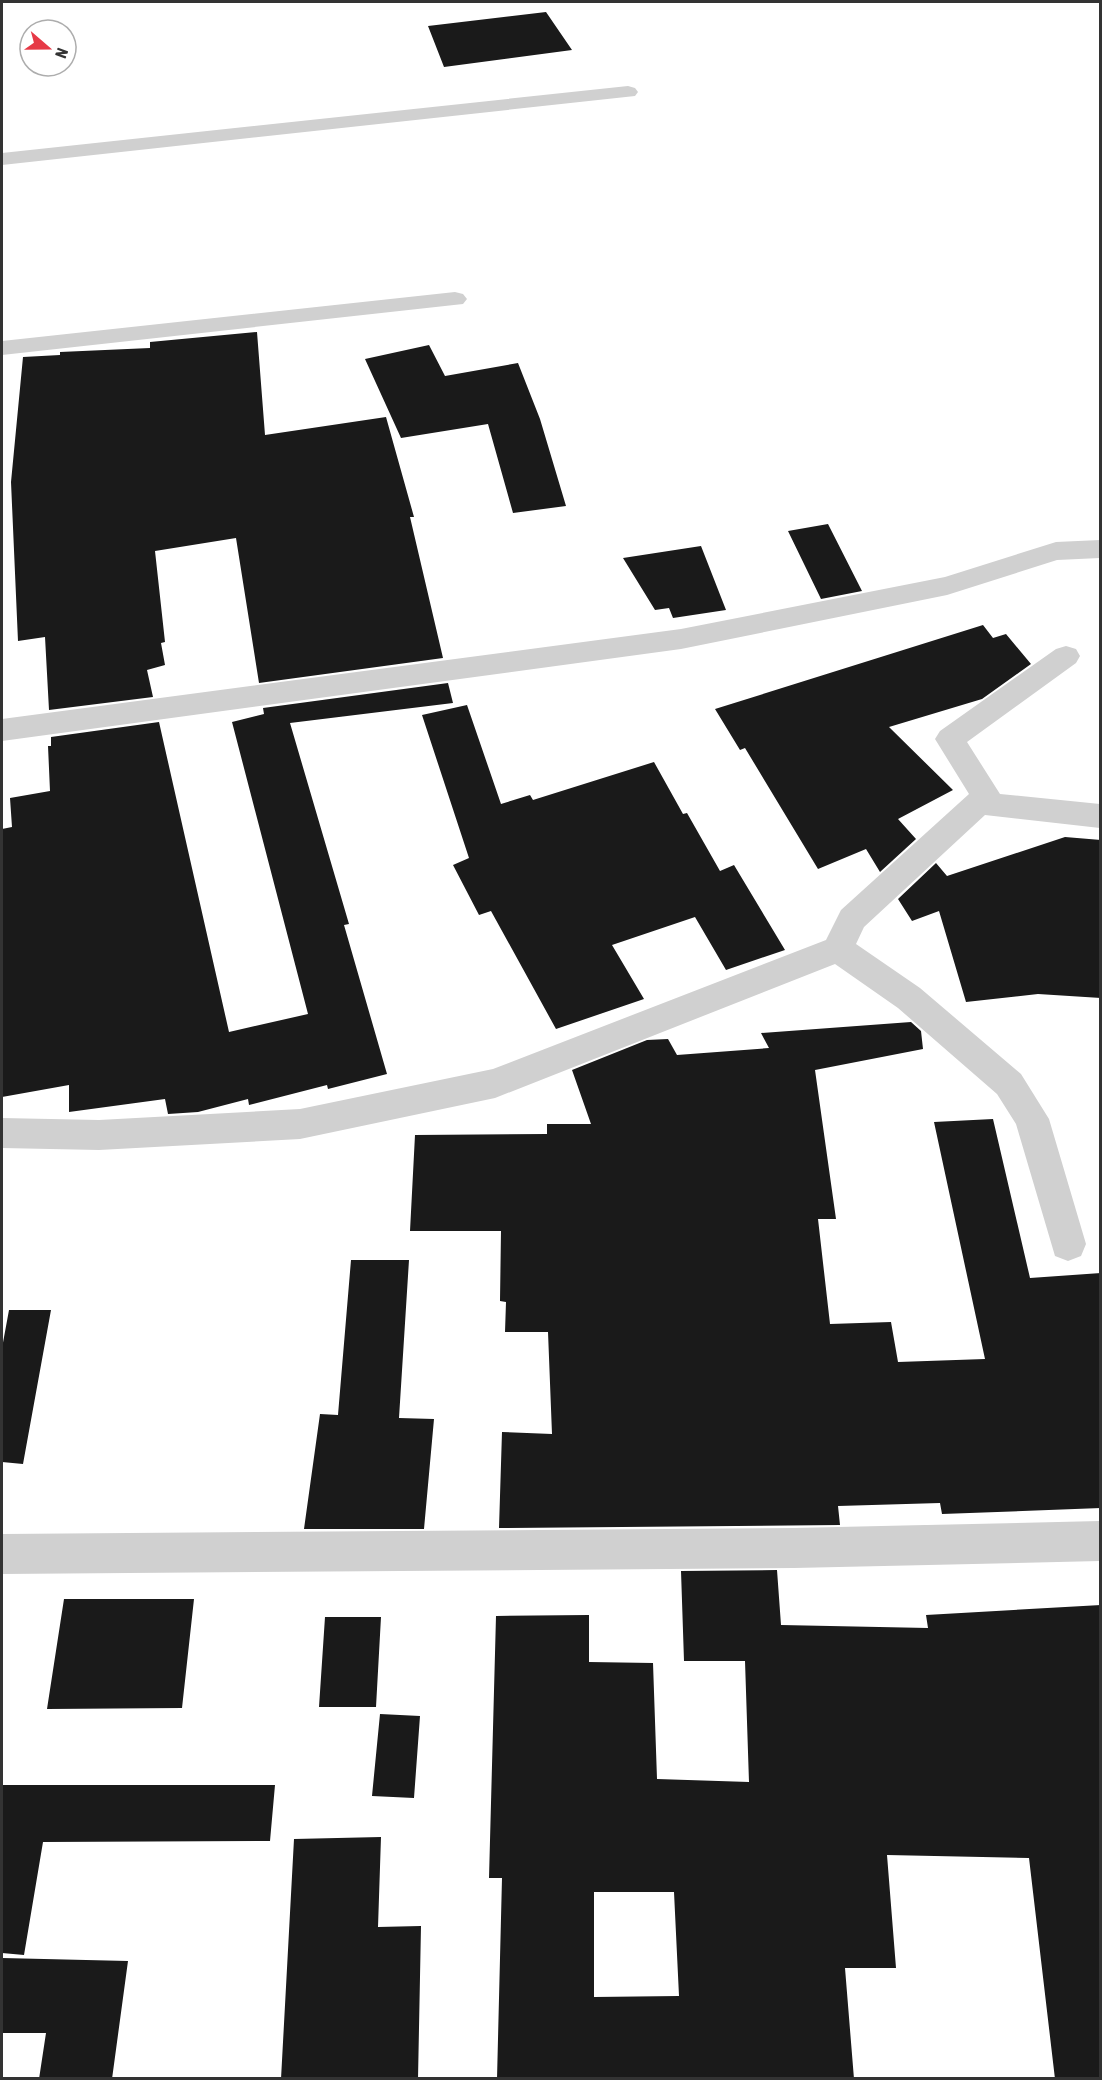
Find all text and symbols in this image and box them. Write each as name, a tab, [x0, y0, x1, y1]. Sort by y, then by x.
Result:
north arrow	[18, 18, 78, 78]
text: N	[52, 46, 72, 61]

